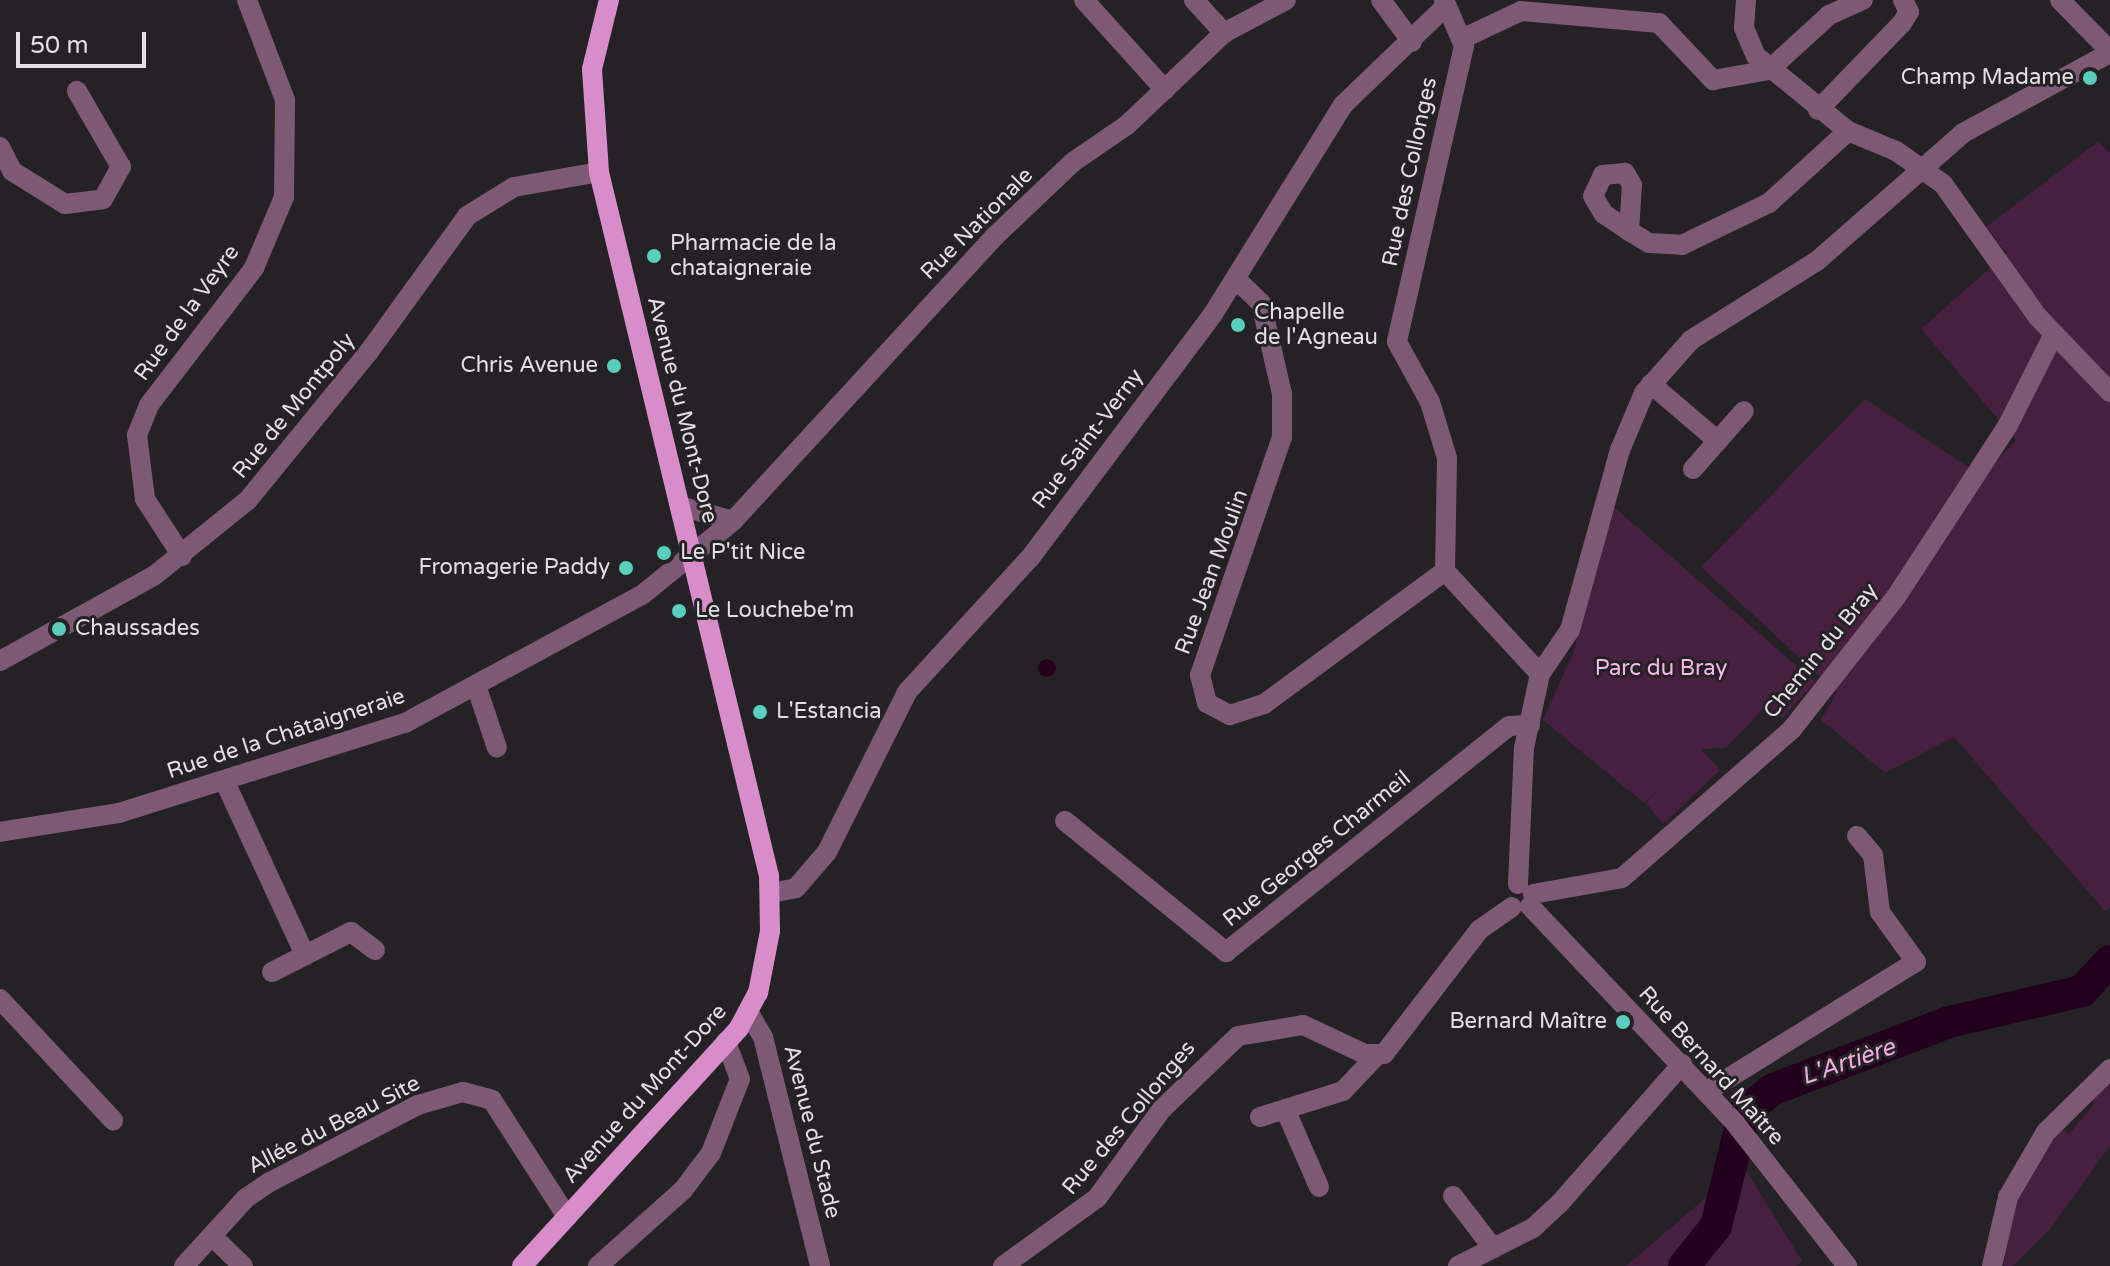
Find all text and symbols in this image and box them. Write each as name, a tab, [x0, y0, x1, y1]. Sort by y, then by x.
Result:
scale bar	[20, 16, 150, 66]
text: 50 m	[30, 31, 88, 60]
place label: Champ Madame	[1901, 65, 2074, 91]
marker: Champ Madame	[2081, 69, 2099, 87]
street label: Rue des Collonges	[1377, 75, 1443, 269]
street label: Rue Nationale	[915, 162, 1039, 286]
place label: Pharmacie de la chataigneraie	[670, 230, 837, 282]
street label: Rue de la Veyre	[129, 240, 245, 386]
marker: Pharmacie de la chataigneraie	[645, 247, 663, 265]
street label: Avenue du Mont-Dore	[641, 294, 723, 526]
place label: Chapelle de l'Agneau	[1254, 299, 1378, 350]
marker: Chapelle de l'Agneau	[1229, 316, 1247, 334]
street label: Rue de Montpoly	[227, 328, 361, 484]
place label: Chris Avenue	[460, 353, 598, 379]
marker: Chris Avenue	[605, 357, 623, 375]
street label: Rue Saint-Verny	[1027, 364, 1149, 514]
street label: Rue Jean Moulin	[1170, 486, 1254, 658]
place label: Le P'tit Nice	[680, 540, 806, 566]
marker: Le P'tit Nice	[655, 544, 673, 562]
place label: Fromagerie Paddy	[419, 555, 610, 581]
marker: Fromagerie Paddy	[617, 559, 635, 577]
street label: Chemin du Bray	[1758, 578, 1884, 724]
place label: Le Louchebe'm	[695, 598, 854, 624]
marker: Le Louchebe'm	[670, 602, 688, 620]
place label: Chaussades	[75, 616, 200, 642]
marker: Chaussades	[50, 620, 68, 638]
park label: Parc du Bray	[1595, 656, 1727, 682]
street label: Rue de la Châtaigneraie	[164, 683, 408, 785]
place label: L'Estancia	[776, 699, 882, 725]
marker: L'Estancia	[751, 703, 769, 721]
street label: Rue Georges Charmeil	[1218, 765, 1416, 933]
street label: Rue Bernard Maître	[1633, 981, 1789, 1151]
street label: Avenue du Mont-Dore	[557, 999, 733, 1189]
place label: Bernard Maître	[1449, 1009, 1607, 1035]
marker: Bernard Maître	[1614, 1013, 1632, 1031]
water label: L'Artière	[1797, 1033, 1899, 1091]
street label: Rue des Collonges	[1057, 1036, 1201, 1200]
street label: Avenue du Stade	[778, 1043, 846, 1221]
street label: Allée du Beau Site	[244, 1070, 424, 1180]

